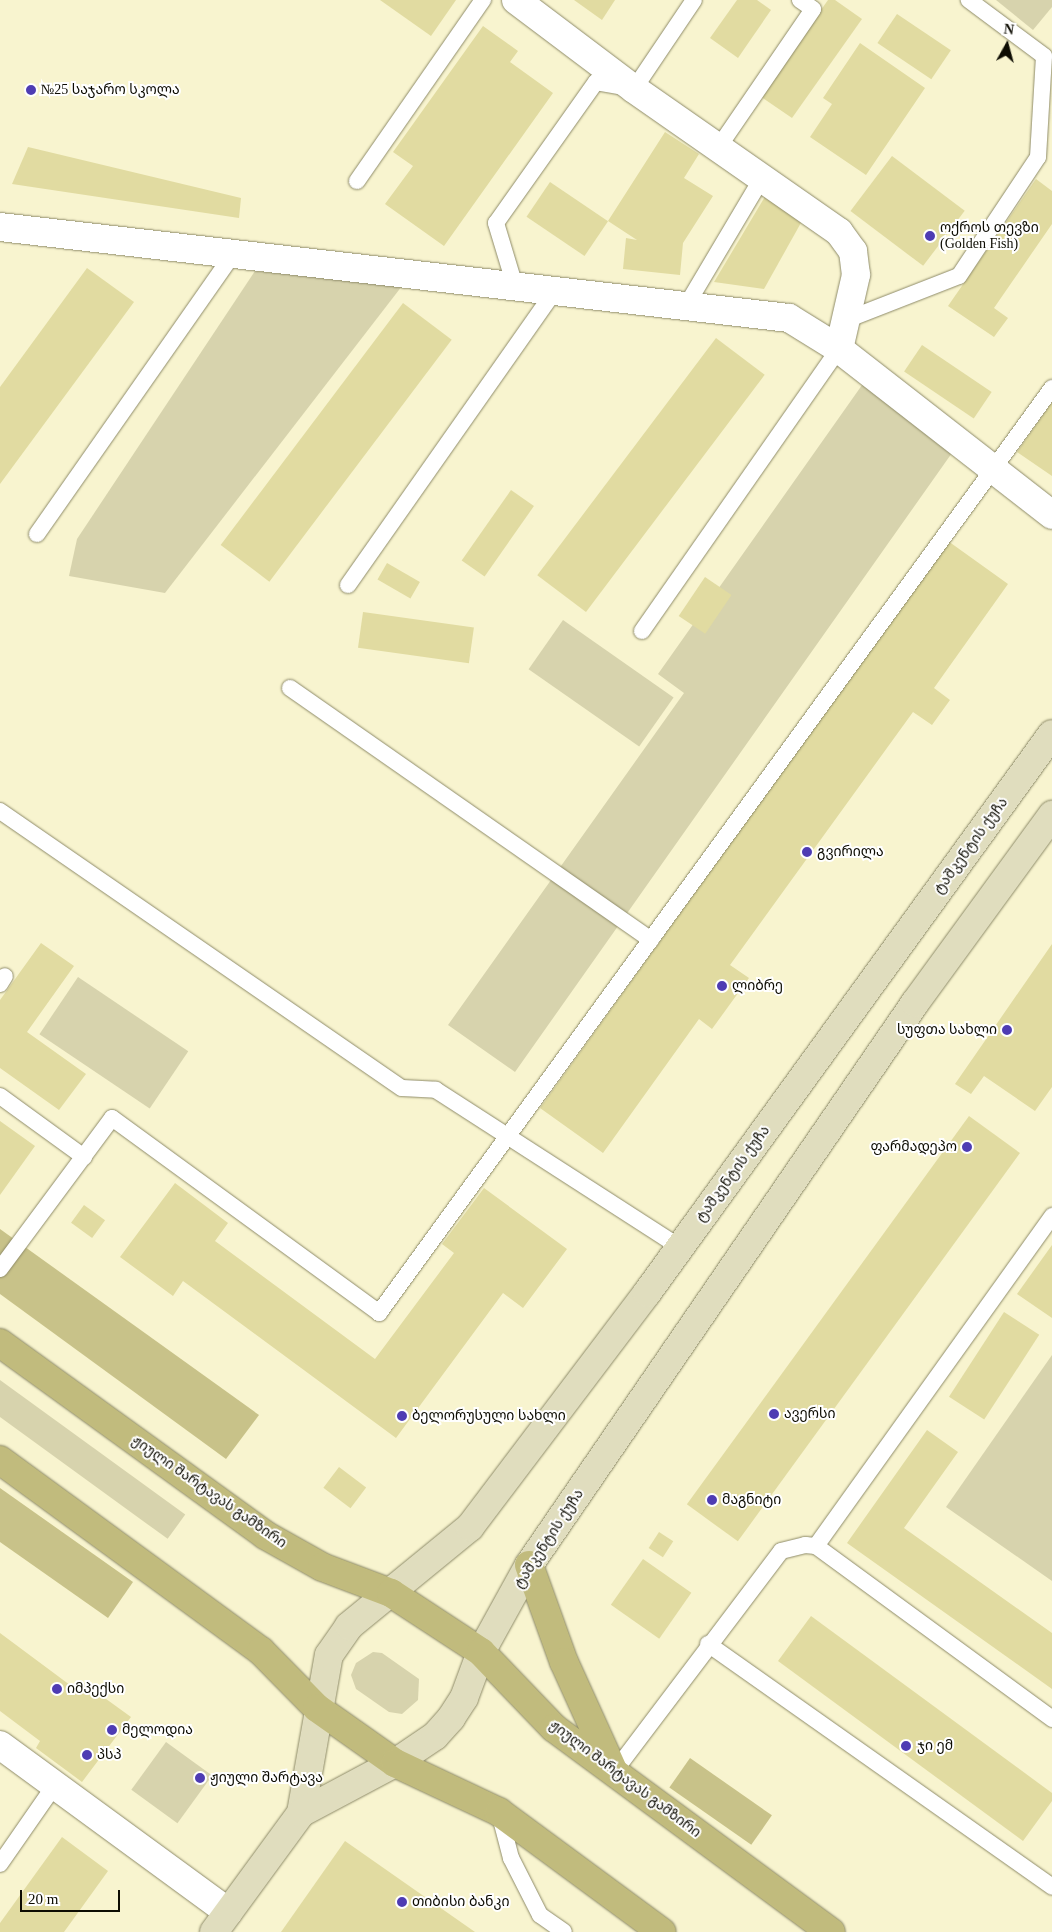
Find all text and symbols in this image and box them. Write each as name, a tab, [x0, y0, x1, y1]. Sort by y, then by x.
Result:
north arrow	[982, 20, 1032, 70]
text: N	[1003, 22, 1015, 38]
place label: №25 საჯარო სკოლა	[41, 82, 180, 98]
marker: №25 საჯარო სკოლა	[25, 84, 37, 96]
place label: ოქროს თევზი (Golden Fish)	[940, 220, 1039, 252]
marker: ოქროს თევზი (Golden Fish)	[924, 230, 936, 242]
street label: ტაშკენტის ქუჩა	[930, 795, 1012, 897]
place label: გვირილა	[817, 844, 884, 860]
marker: გვირილა	[801, 846, 813, 858]
place label: ლიბრე	[732, 978, 783, 994]
marker: ლიბრე	[716, 980, 728, 992]
place label: სუფთა სახლი	[897, 1022, 997, 1038]
marker: სუფთა სახლი	[1001, 1024, 1013, 1036]
street label: ტაშკენტის ქუჩა	[692, 1123, 774, 1225]
place label: ფარმადეპო	[871, 1139, 957, 1155]
marker: ფარმადეპო	[961, 1141, 973, 1153]
place label: ავერსი	[784, 1406, 836, 1422]
place label: ბელორუსული სახლი	[412, 1408, 566, 1424]
marker: ავერსი	[768, 1408, 780, 1420]
marker: ბელორუსული სახლი	[396, 1410, 408, 1422]
street label: ჟიული შარტავას გამზირი	[128, 1432, 290, 1552]
street label: ტაშკენტის ქუჩა	[511, 1486, 587, 1592]
place label: მაგნიტი	[722, 1492, 781, 1508]
marker: მაგნიტი	[706, 1494, 718, 1506]
place label: იმპექსი	[67, 1681, 124, 1697]
marker: იმპექსი	[51, 1683, 63, 1695]
street label: ჟიული შარტავას გამზირი	[546, 1717, 704, 1841]
place label: მელოდია	[122, 1722, 193, 1738]
marker: მელოდია	[106, 1724, 118, 1736]
place label: ჯი ემ	[917, 1738, 953, 1754]
marker: ჯი ემ	[899, 1739, 913, 1753]
place label: პსპ	[97, 1747, 122, 1763]
marker: პსპ	[81, 1749, 93, 1761]
place label: ჟიული შარტავა	[210, 1770, 323, 1786]
marker: ჟიული შარტავა	[194, 1772, 206, 1784]
scale bar	[22, 1880, 122, 1912]
text: 20 m	[28, 1891, 58, 1907]
place label: თიბისი ბანკი	[412, 1894, 509, 1910]
marker: თიბისი ბანკი	[396, 1896, 408, 1908]

